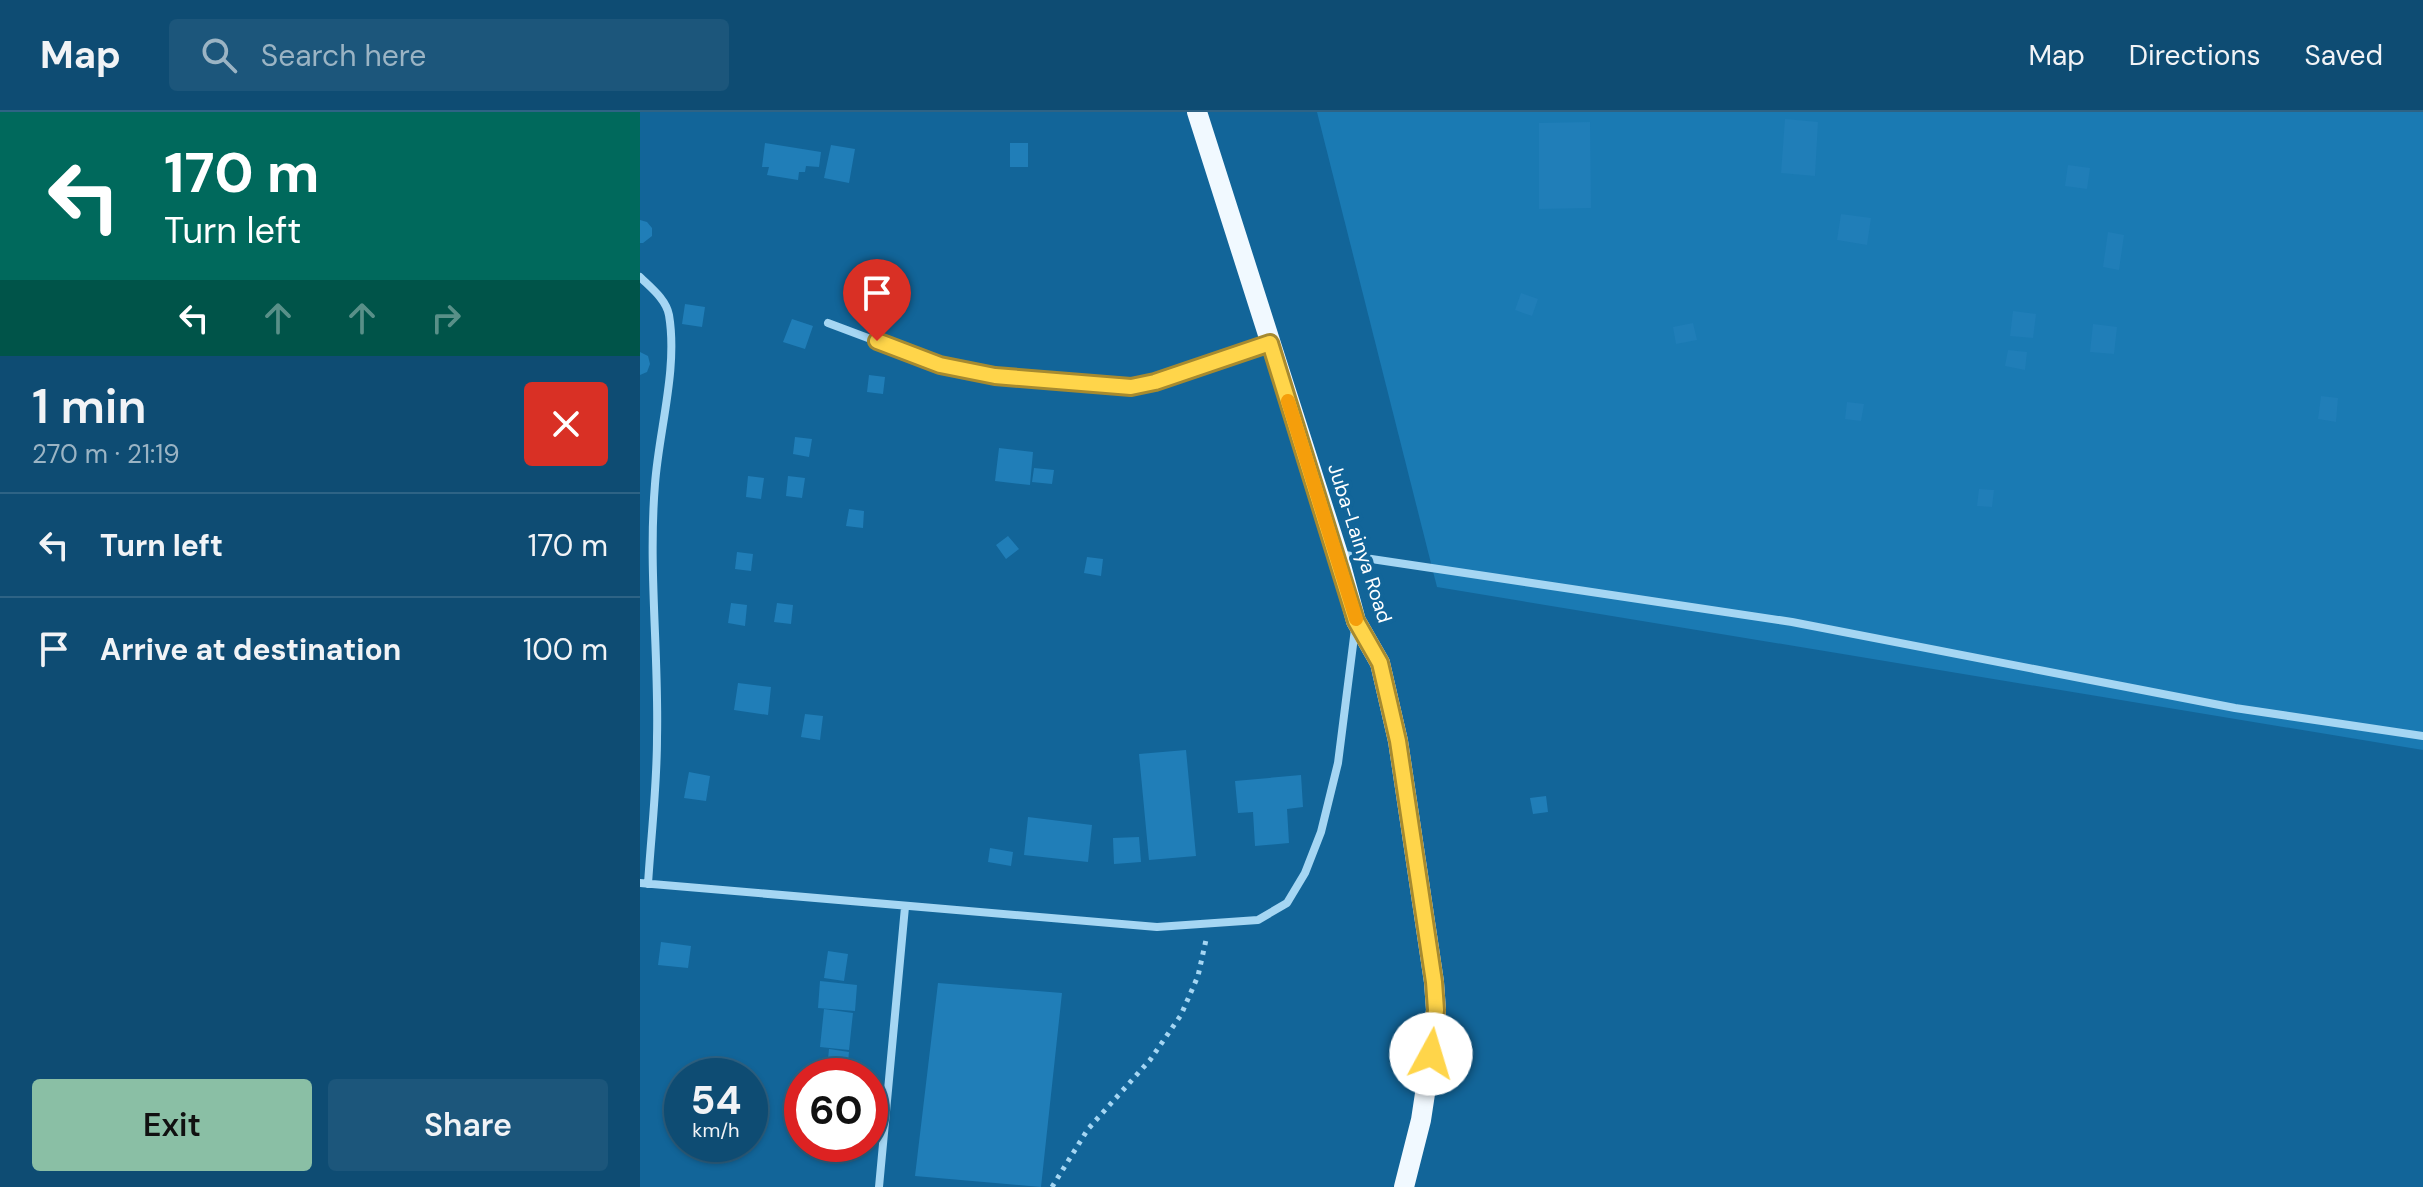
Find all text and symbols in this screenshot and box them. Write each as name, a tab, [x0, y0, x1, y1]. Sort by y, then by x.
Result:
search box	[169, 19, 729, 91]
text: Map	[40, 30, 121, 80]
icon: search	[197, 33, 241, 77]
text: Search here	[261, 36, 426, 75]
text: Map	[2028, 37, 2085, 74]
text: Directions	[2129, 37, 2261, 74]
text: Saved	[2305, 37, 2383, 74]
text: 170 m	[164, 136, 319, 209]
icon: left	[32, 144, 136, 248]
text: Turn left	[164, 207, 301, 254]
pin	[843, 259, 911, 341]
icon: arrive	[855, 271, 899, 315]
icon: left	[172, 296, 216, 340]
icon: ahead	[256, 296, 300, 340]
icon: ahead	[340, 296, 384, 340]
icon: right	[424, 296, 468, 340]
text: 1 min	[32, 375, 147, 438]
button: close	[524, 382, 608, 466]
text: 270 m · 21:19	[32, 437, 180, 471]
street label: Juba-Lainya Road	[1322, 460, 1398, 626]
icon: left	[32, 523, 76, 567]
text: Turn left	[100, 526, 223, 565]
text: 170 m	[528, 526, 608, 565]
icon: arrive	[32, 627, 76, 671]
text: Arrive at destination	[100, 630, 401, 669]
text: 100 m	[523, 630, 608, 669]
position arrow	[1389, 1012, 1473, 1096]
speed limit sign: 60	[784, 1058, 888, 1162]
text: 54	[691, 1074, 741, 1126]
button: Exit	[32, 1079, 312, 1171]
button: Share	[328, 1079, 608, 1171]
text: km/h	[692, 1117, 740, 1143]

